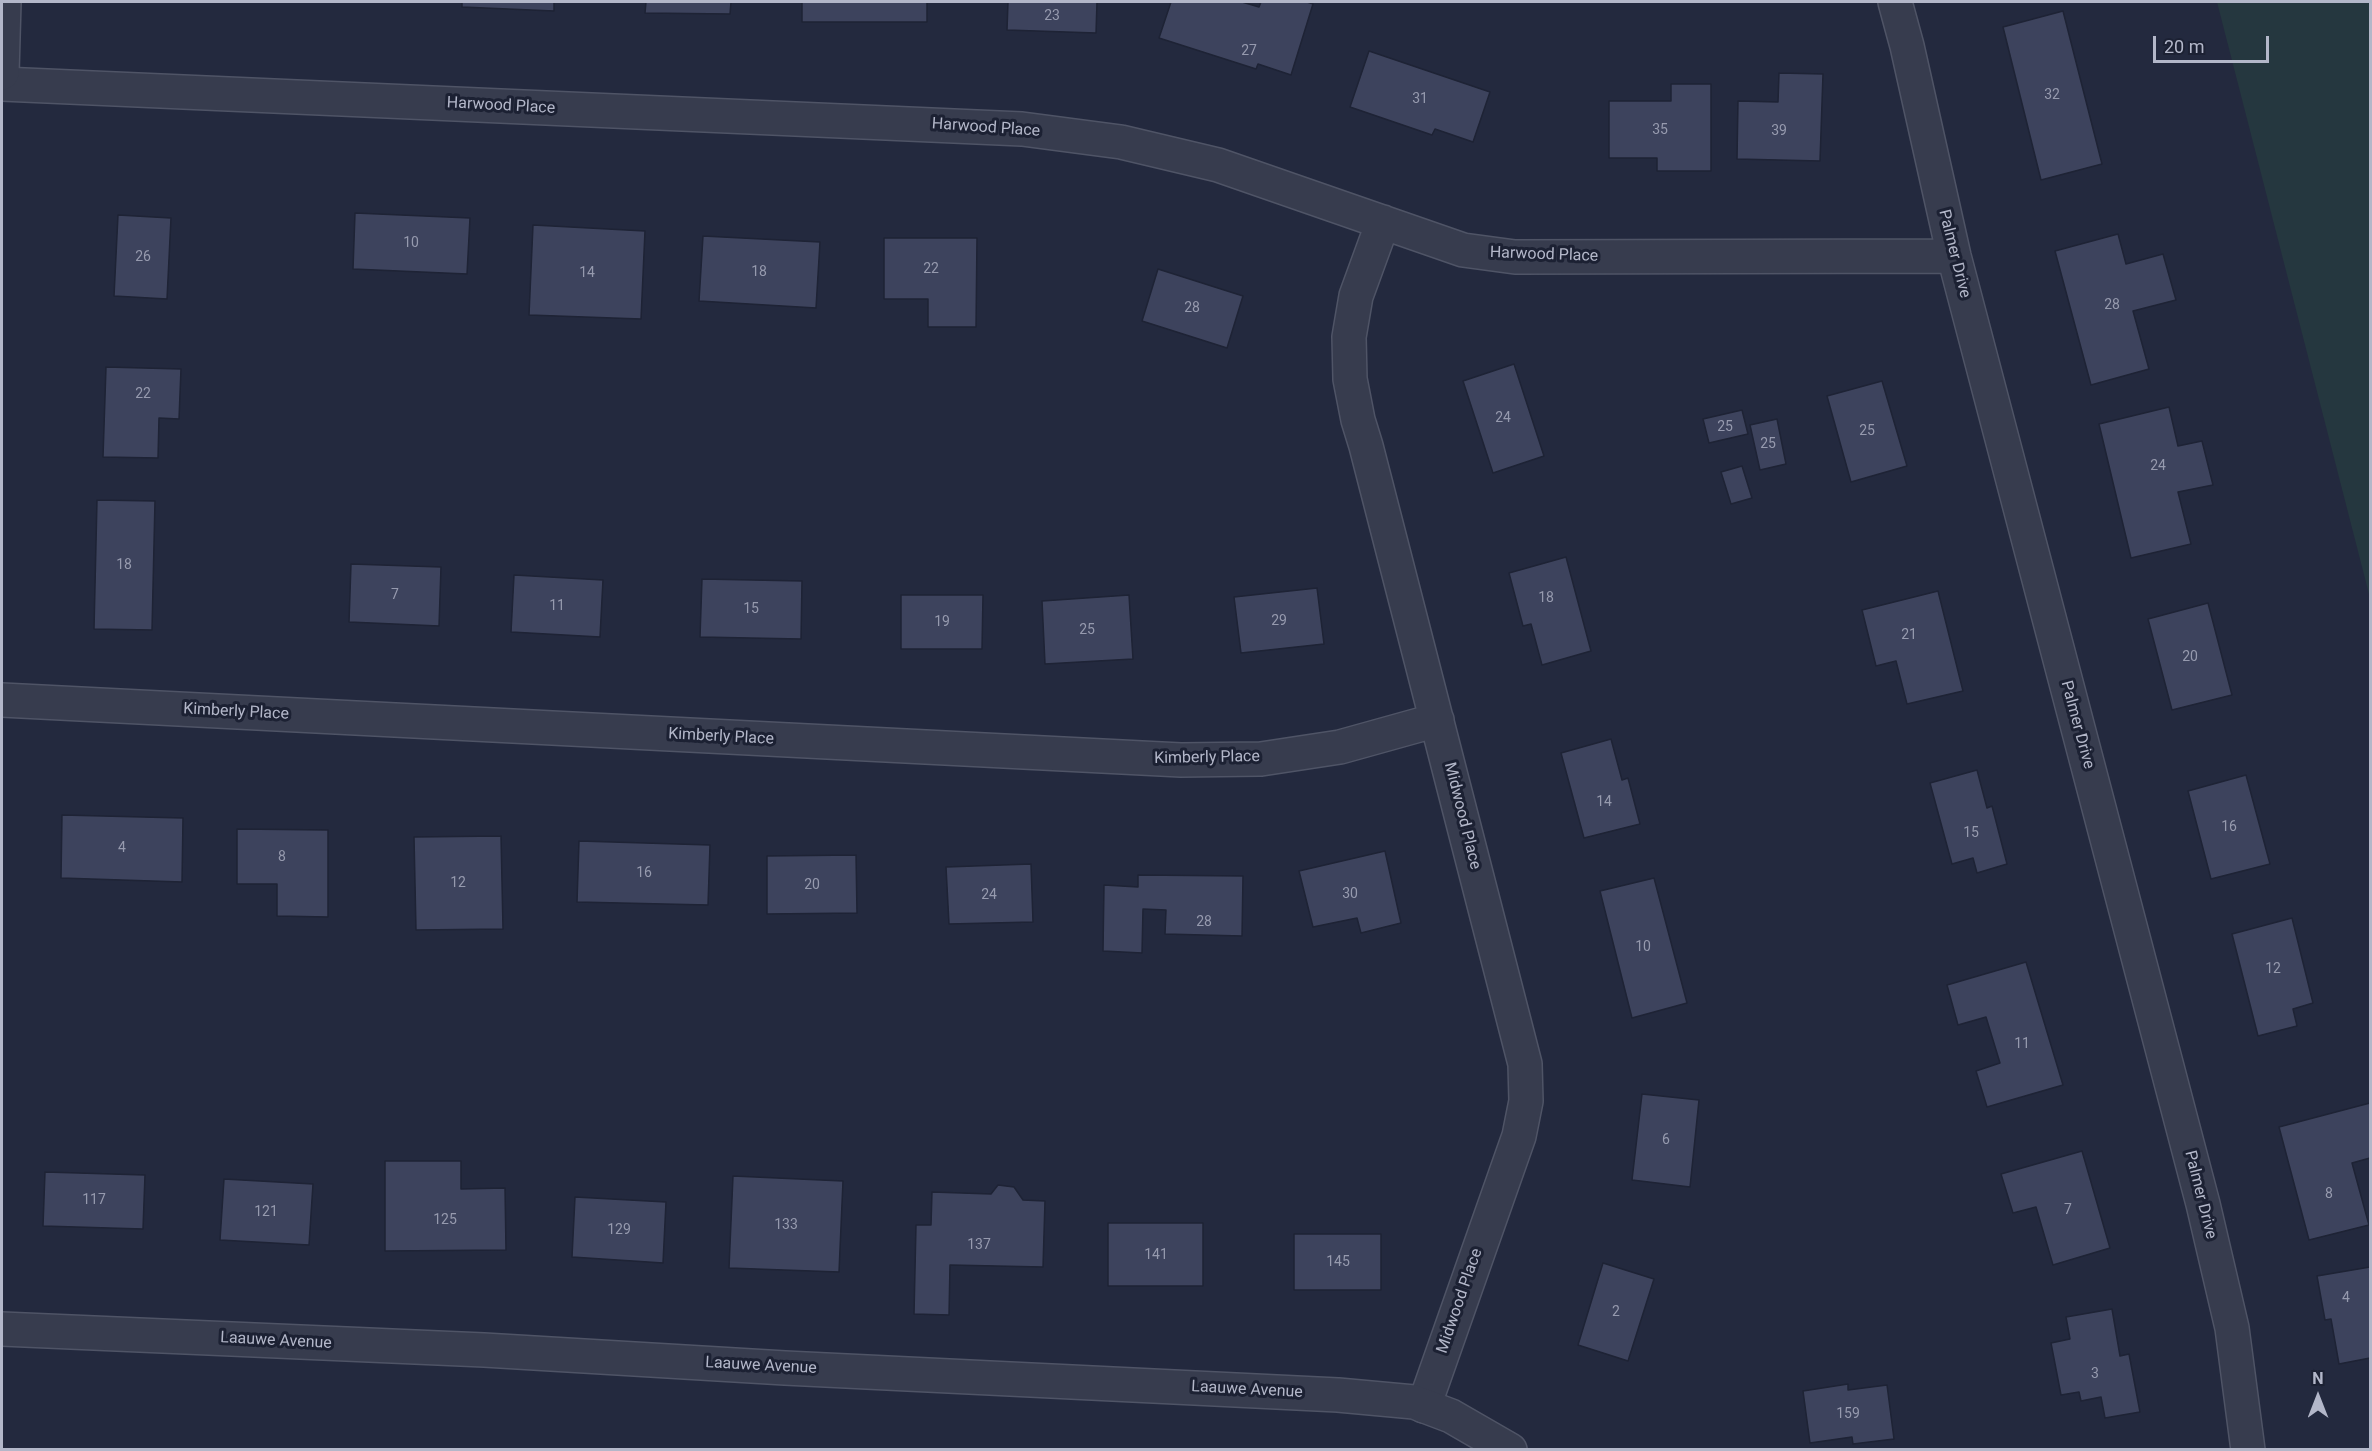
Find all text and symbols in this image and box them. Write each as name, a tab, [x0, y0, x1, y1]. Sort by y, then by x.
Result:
house number: 23	[1044, 8, 1060, 24]
scale bar	[2156, 24, 2272, 62]
text: 20 m	[2164, 36, 2204, 57]
house number: 27	[1241, 43, 1257, 59]
house number: 32	[2044, 87, 2060, 103]
house number: 31	[1412, 91, 1428, 107]
street label: Harwood Place	[446, 94, 556, 118]
street label: Harwood Place	[931, 115, 1041, 141]
house number: 35	[1652, 122, 1668, 138]
house number: 39	[1771, 123, 1787, 139]
street label: Palmer Drive	[1934, 208, 1974, 300]
house number: 10	[403, 235, 419, 251]
street label: Harwood Place	[1489, 244, 1599, 266]
house number: 26	[135, 249, 151, 265]
house number: 22	[923, 261, 939, 277]
house number: 18	[751, 264, 767, 280]
house number: 14	[579, 265, 595, 281]
house number: 28	[2104, 297, 2120, 313]
house number: 28	[1184, 300, 1200, 316]
house number: 22	[135, 386, 151, 402]
house number: 24	[1495, 410, 1511, 426]
house number: 25	[1717, 419, 1733, 435]
house number: 25	[1859, 423, 1875, 439]
house number: 25	[1760, 436, 1776, 452]
house number: 24	[2150, 458, 2166, 474]
house number: 18	[116, 557, 132, 573]
house number: 7	[391, 587, 399, 603]
house number: 18	[1538, 590, 1554, 606]
house number: 11	[549, 598, 565, 614]
house number: 15	[743, 601, 759, 617]
house number: 29	[1271, 613, 1287, 629]
house number: 19	[934, 614, 950, 630]
house number: 25	[1079, 622, 1095, 638]
house number: 21	[1901, 627, 1917, 643]
house number: 20	[2182, 649, 2198, 665]
street label: Palmer Drive	[2056, 679, 2098, 771]
street label: Kimberly Place	[183, 700, 289, 724]
street label: Kimberly Place	[668, 725, 774, 749]
street label: Kimberly Place	[1154, 747, 1260, 769]
street label: Midwood Place	[1439, 760, 1485, 872]
house number: 14	[1596, 794, 1612, 810]
house number: 16	[2221, 819, 2237, 835]
house number: 15	[1963, 825, 1979, 841]
house number: 4	[118, 840, 126, 856]
house number: 8	[278, 849, 286, 865]
house number: 16	[636, 865, 652, 881]
house number: 12	[450, 875, 466, 891]
house number: 20	[804, 877, 820, 893]
house number: 30	[1342, 886, 1358, 902]
house number: 24	[981, 887, 997, 903]
house number: 28	[1196, 914, 1212, 930]
house number: 10	[1635, 939, 1651, 955]
house number: 12	[2265, 961, 2281, 977]
house number: 11	[2014, 1036, 2030, 1052]
house number: 6	[1662, 1132, 1670, 1148]
street label: Palmer Drive	[2180, 1149, 2220, 1241]
house number: 8	[2325, 1186, 2333, 1202]
house number: 117	[82, 1192, 106, 1208]
house number: 7	[2064, 1202, 2072, 1218]
house number: 121	[254, 1204, 278, 1220]
house number: 125	[433, 1212, 457, 1228]
house number: 133	[774, 1217, 798, 1233]
house number: 129	[607, 1222, 631, 1238]
house number: 137	[967, 1237, 991, 1253]
street label: Midwood Place	[1433, 1246, 1487, 1356]
house number: 141	[1144, 1247, 1168, 1263]
house number: 145	[1326, 1254, 1350, 1270]
house number: 4	[2342, 1290, 2350, 1306]
house number: 2	[1612, 1304, 1620, 1320]
street label: Laauwe Avenue	[220, 1328, 332, 1354]
street label: Laauwe Avenue	[705, 1353, 817, 1379]
house number: 3	[2091, 1366, 2099, 1382]
north arrow	[2288, 1367, 2348, 1427]
text: N	[2312, 1369, 2324, 1388]
street label: Laauwe Avenue	[1191, 1377, 1303, 1403]
house number: 159	[1836, 1406, 1860, 1422]

